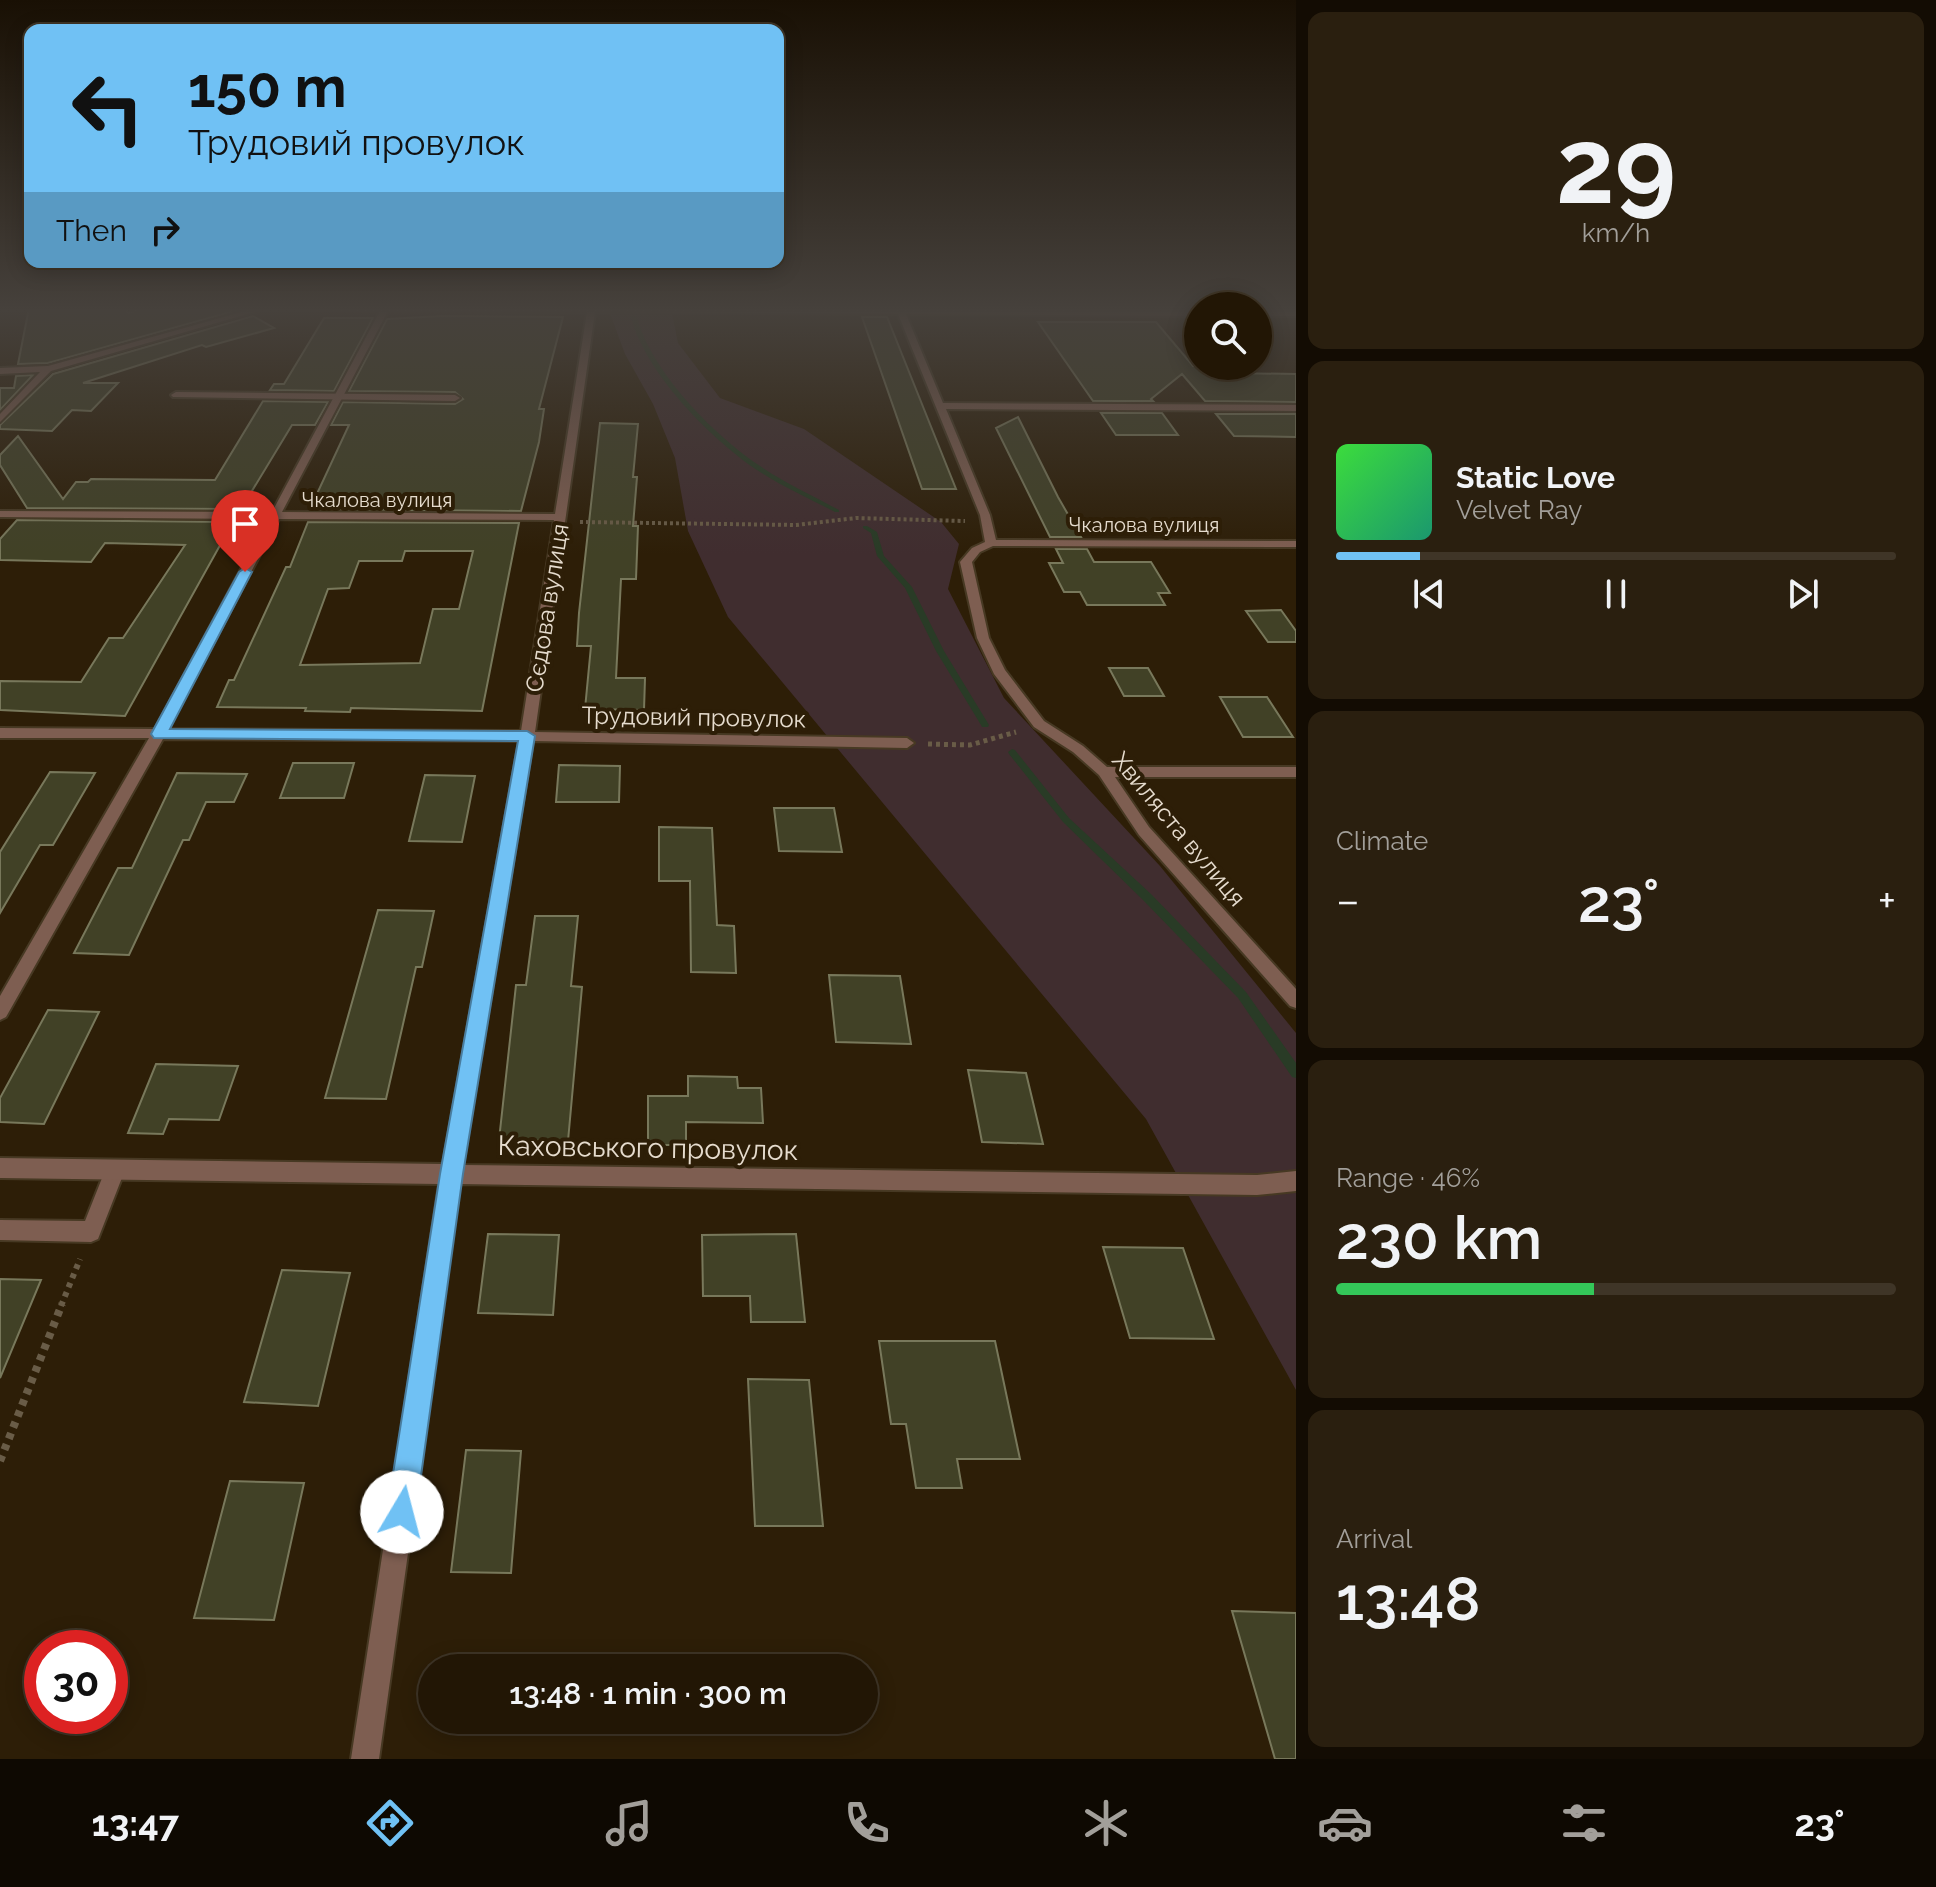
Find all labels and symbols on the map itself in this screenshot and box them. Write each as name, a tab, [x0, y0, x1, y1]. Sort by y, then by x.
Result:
street label: Чкалова вулиця	[302, 488, 452, 512]
pin	[211, 490, 279, 572]
street label: Чкалова вулиця	[1069, 513, 1219, 537]
street label: Сєдова вулиця	[519, 522, 575, 694]
street label: Трудовий провулок	[581, 701, 807, 733]
street label: Хвиляста вулиця	[1106, 746, 1252, 912]
street label: Каховського провулок	[497, 1129, 799, 1167]
position arrow	[360, 1470, 444, 1554]
speed limit sign: 30	[24, 1630, 128, 1734]

